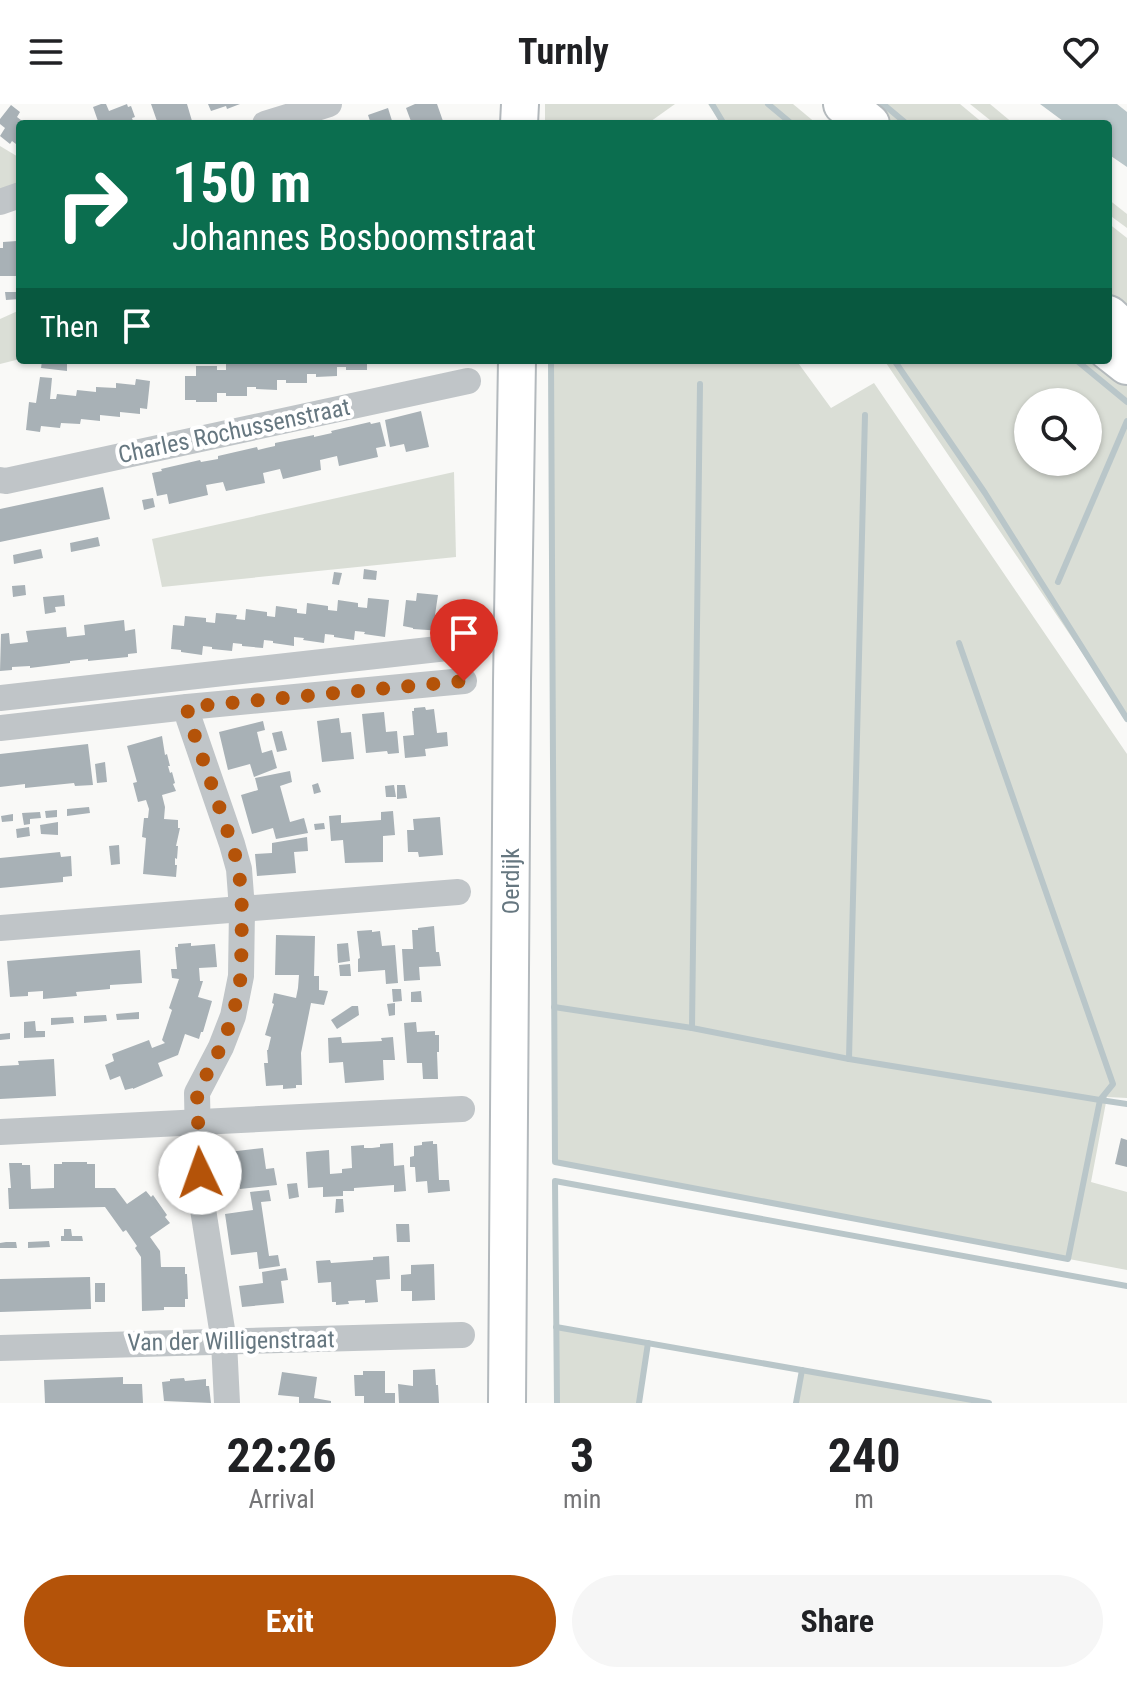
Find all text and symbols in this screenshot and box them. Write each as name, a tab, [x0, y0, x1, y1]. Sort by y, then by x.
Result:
icon: menu	[24, 30, 68, 74]
icon: heart	[1059, 30, 1103, 74]
text: Turnly	[518, 31, 609, 73]
text: 150 m	[172, 150, 311, 216]
icon: right	[40, 152, 144, 256]
text: Johannes Bosboomstraat	[172, 217, 536, 259]
icon: arrive	[115, 304, 159, 348]
text: Then	[40, 309, 99, 344]
map controls	[1014, 388, 1102, 476]
button: search	[1014, 388, 1102, 476]
street label: Charles Rochussenstraat	[116, 393, 352, 469]
pin	[430, 599, 498, 681]
icon: arrive	[442, 611, 486, 655]
street label: Oerdijk	[497, 848, 525, 914]
position arrow	[158, 1131, 242, 1215]
street label: Van der Willigenstraat	[127, 1325, 335, 1357]
text: 22:26	[226, 1427, 337, 1484]
text: 3	[570, 1427, 594, 1484]
text: 240	[828, 1427, 900, 1484]
text: Arrival	[248, 1484, 315, 1514]
text: min	[563, 1484, 601, 1514]
text: m	[854, 1484, 874, 1514]
button: Exit	[24, 1575, 556, 1667]
button: Share	[572, 1575, 1103, 1667]

